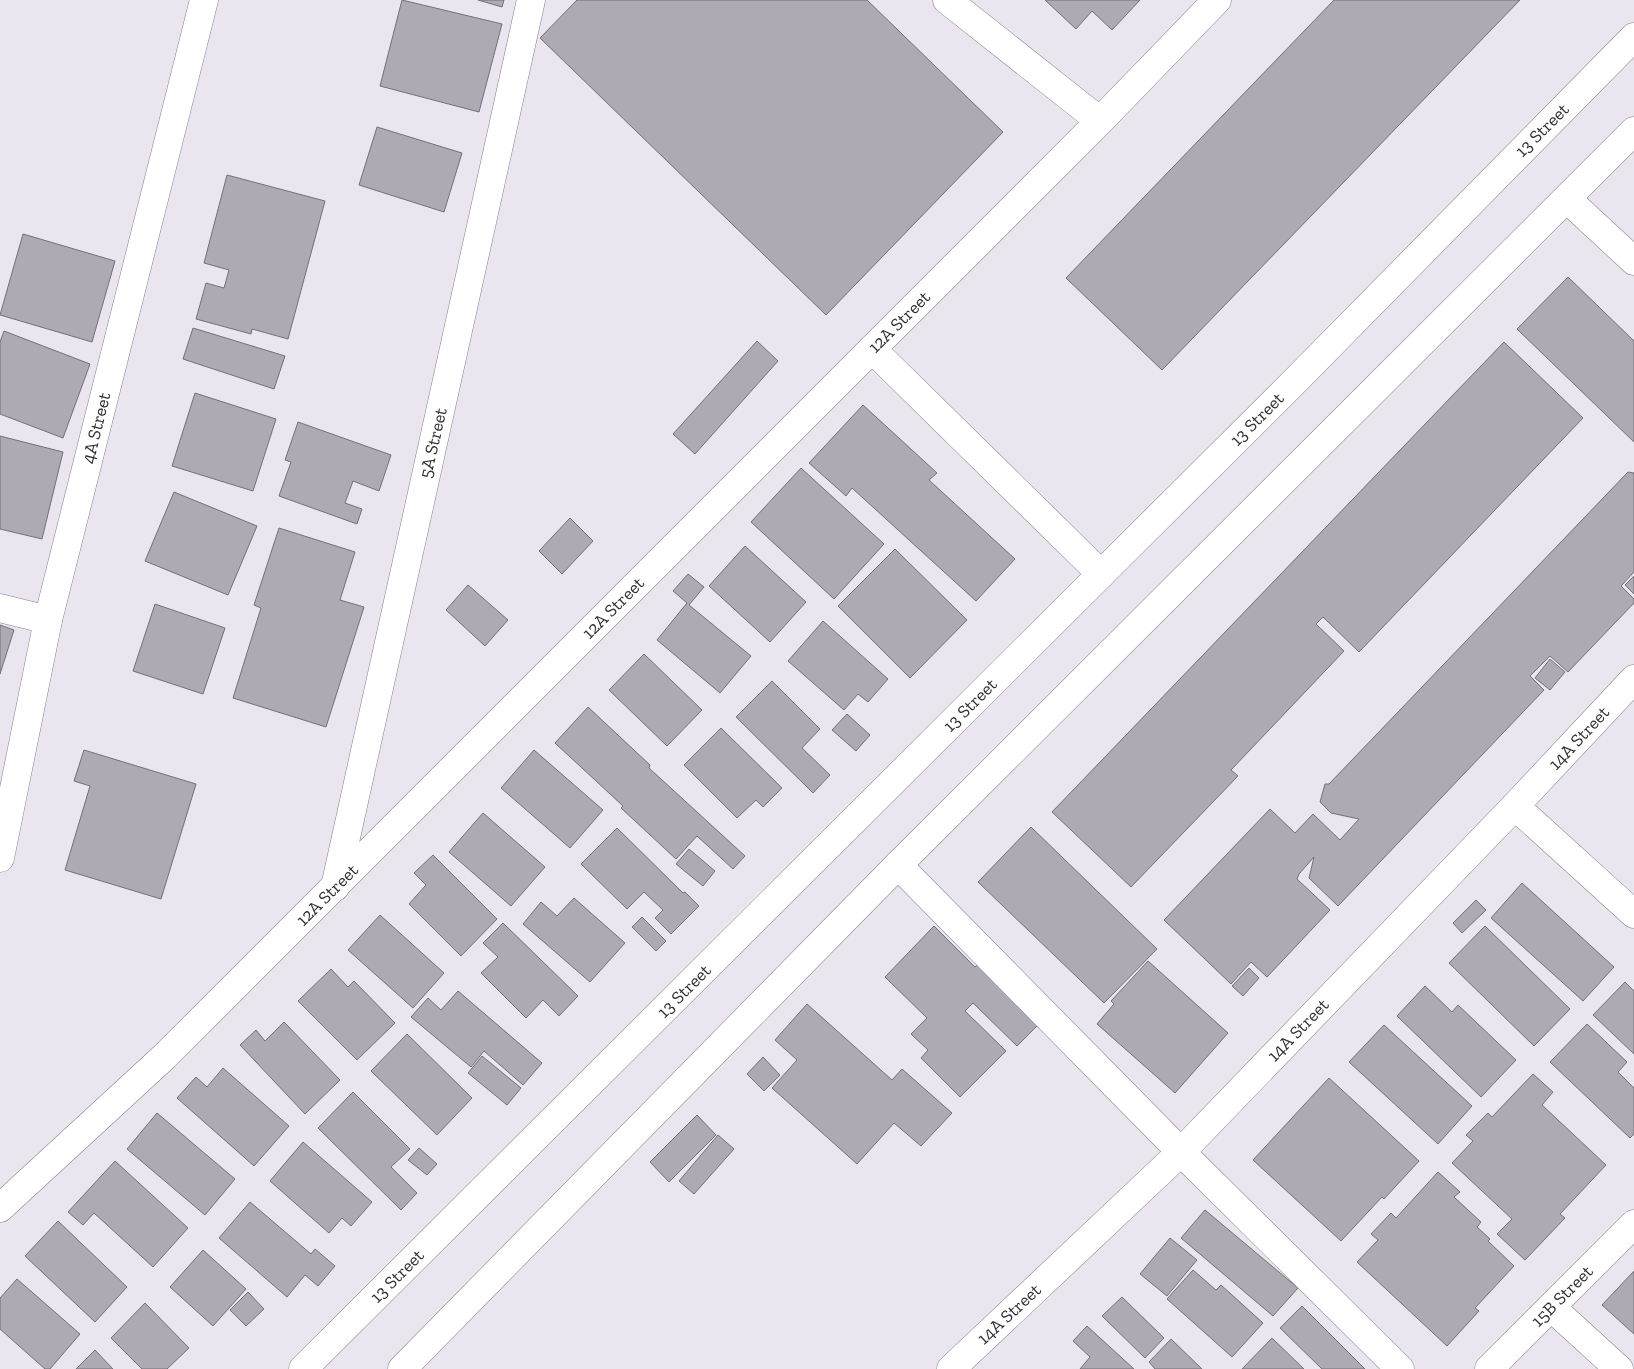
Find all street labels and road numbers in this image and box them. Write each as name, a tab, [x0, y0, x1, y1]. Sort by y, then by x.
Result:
street label: 13 Street	[1510, 98, 1574, 162]
street label: 12A Street	[863, 286, 935, 358]
street label: 13 Street	[1225, 387, 1289, 451]
street label: 4A Street	[77, 390, 115, 466]
street label: 5A Street	[414, 405, 452, 480]
street label: 12A Street	[577, 572, 649, 644]
street label: 13 Street	[938, 673, 1002, 737]
street label: 14A Street	[1544, 701, 1614, 774]
street label: 12A Street	[291, 859, 363, 931]
street label: 13 Street	[652, 959, 716, 1023]
street label: 14A Street	[1263, 994, 1334, 1066]
street label: 13 Street	[365, 1244, 429, 1308]
street label: 15B Street	[1526, 1260, 1598, 1332]
street label: 14A Street	[973, 1279, 1046, 1349]

